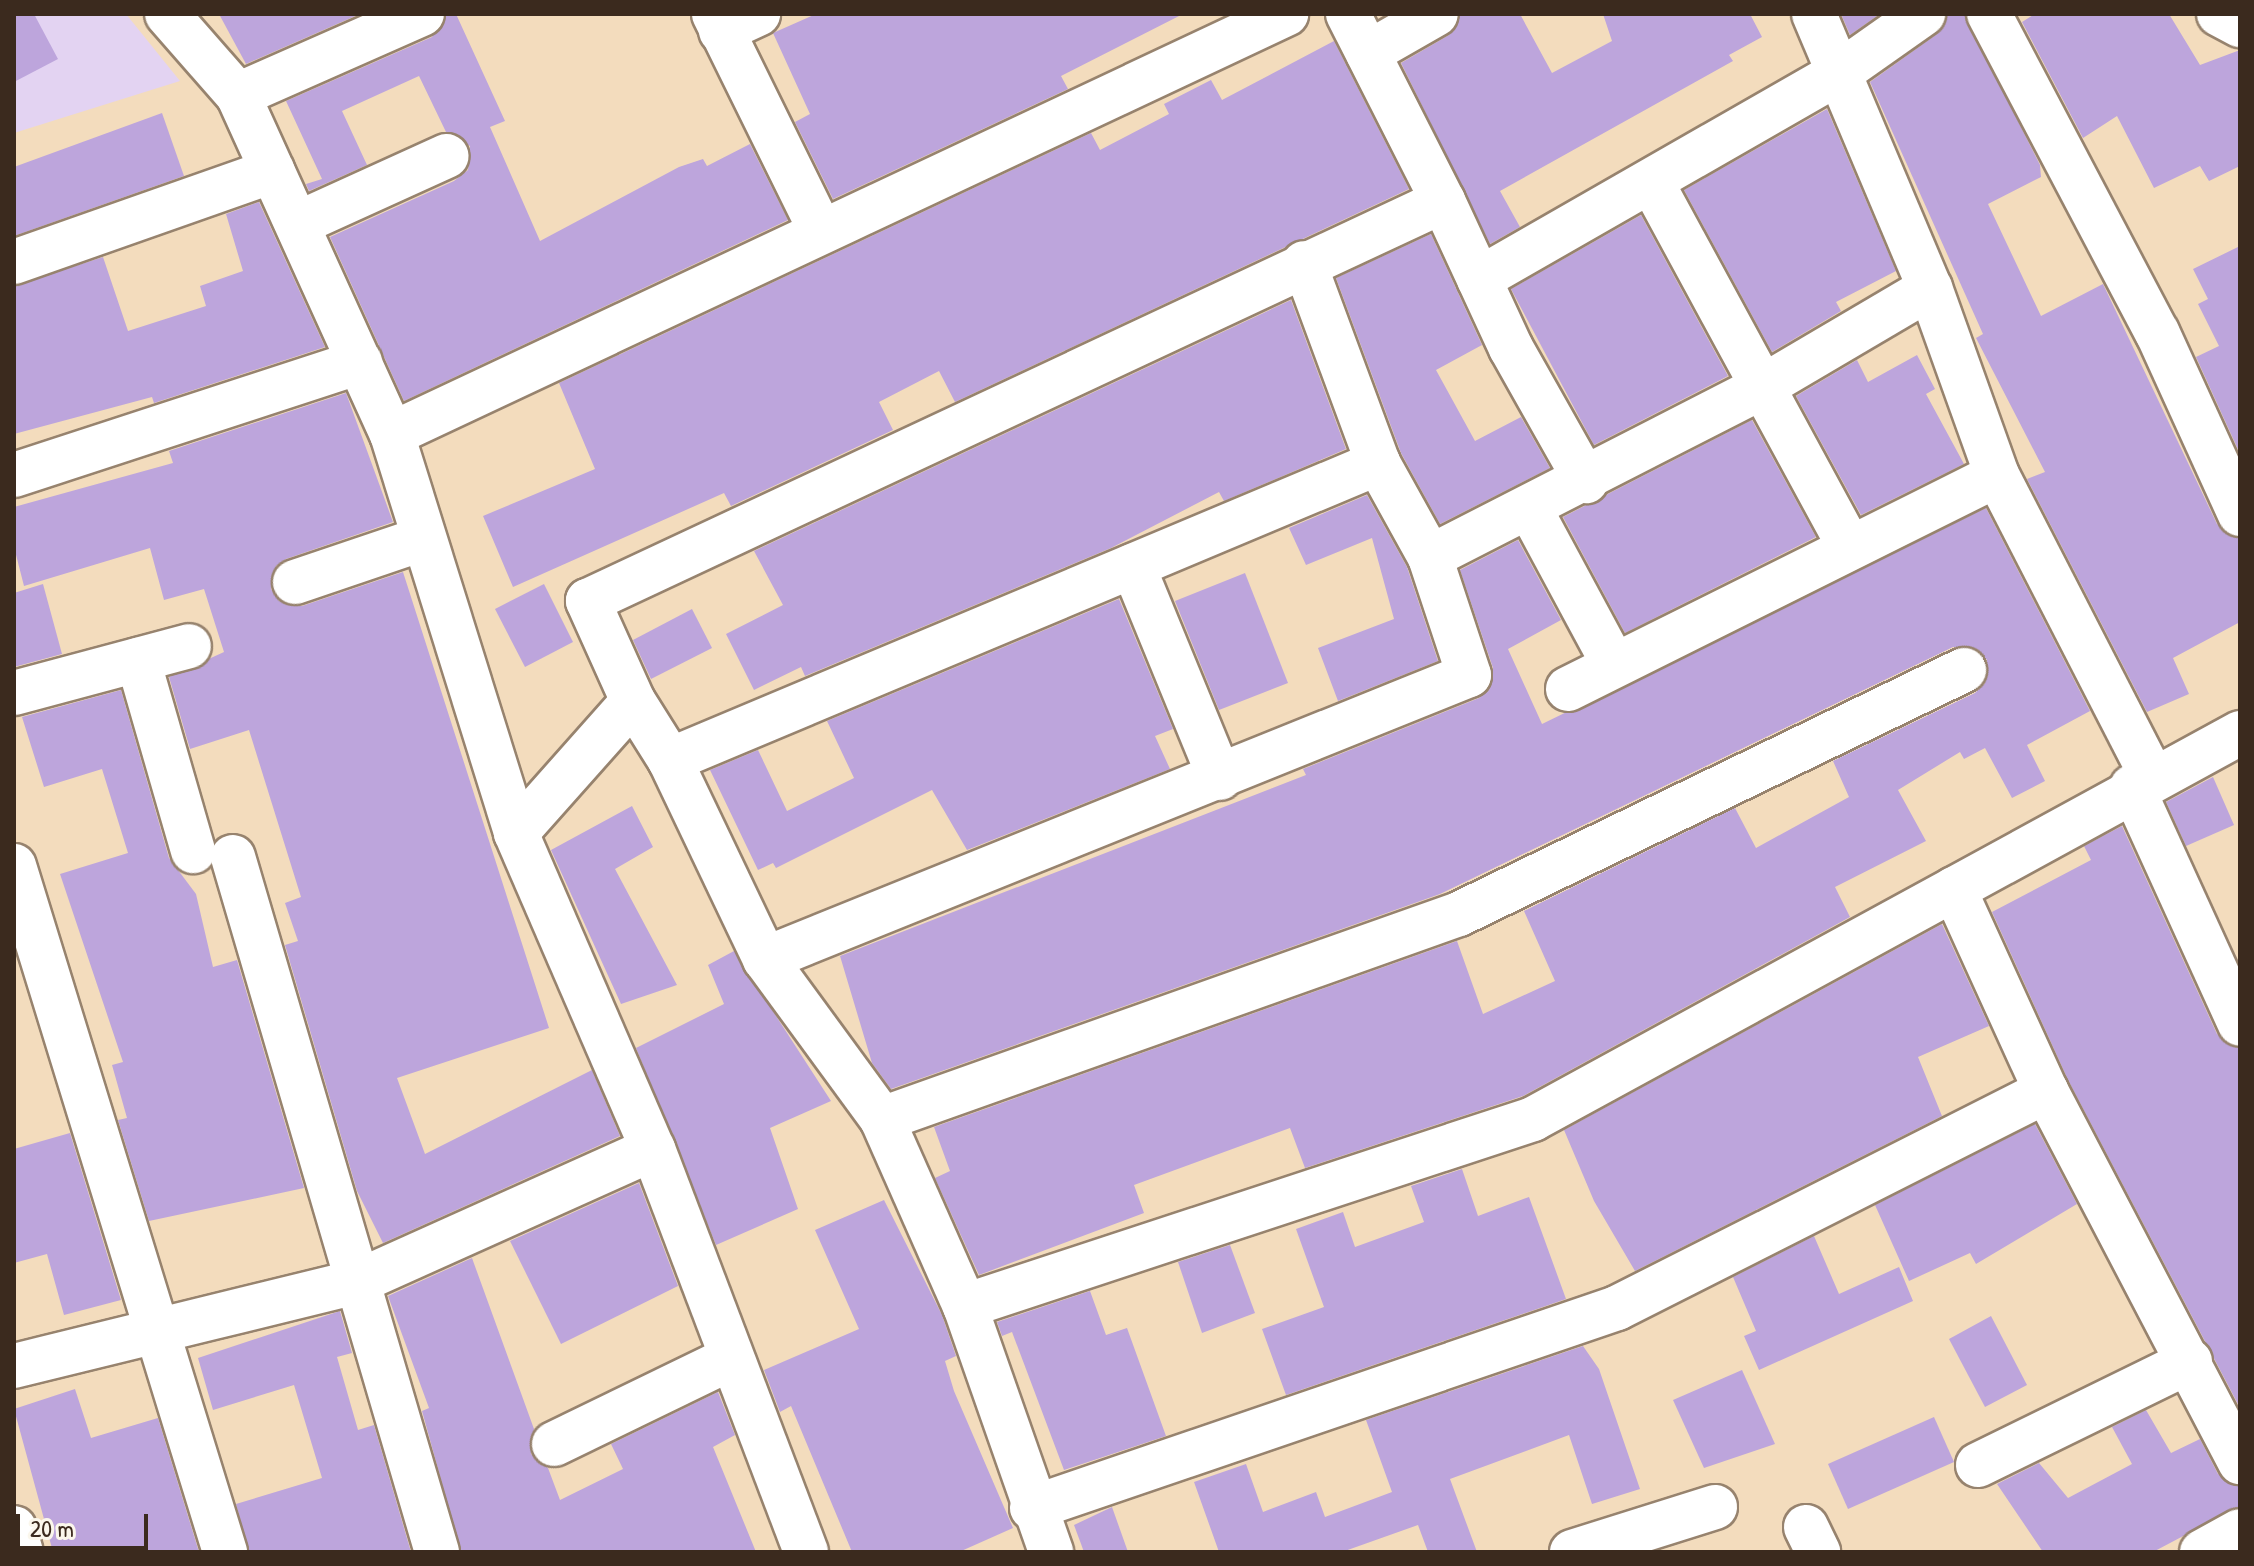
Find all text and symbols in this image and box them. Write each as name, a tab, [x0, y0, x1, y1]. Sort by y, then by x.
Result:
scale bar	[20, 1498, 152, 1548]
text: 20 m	[30, 1512, 74, 1544]

